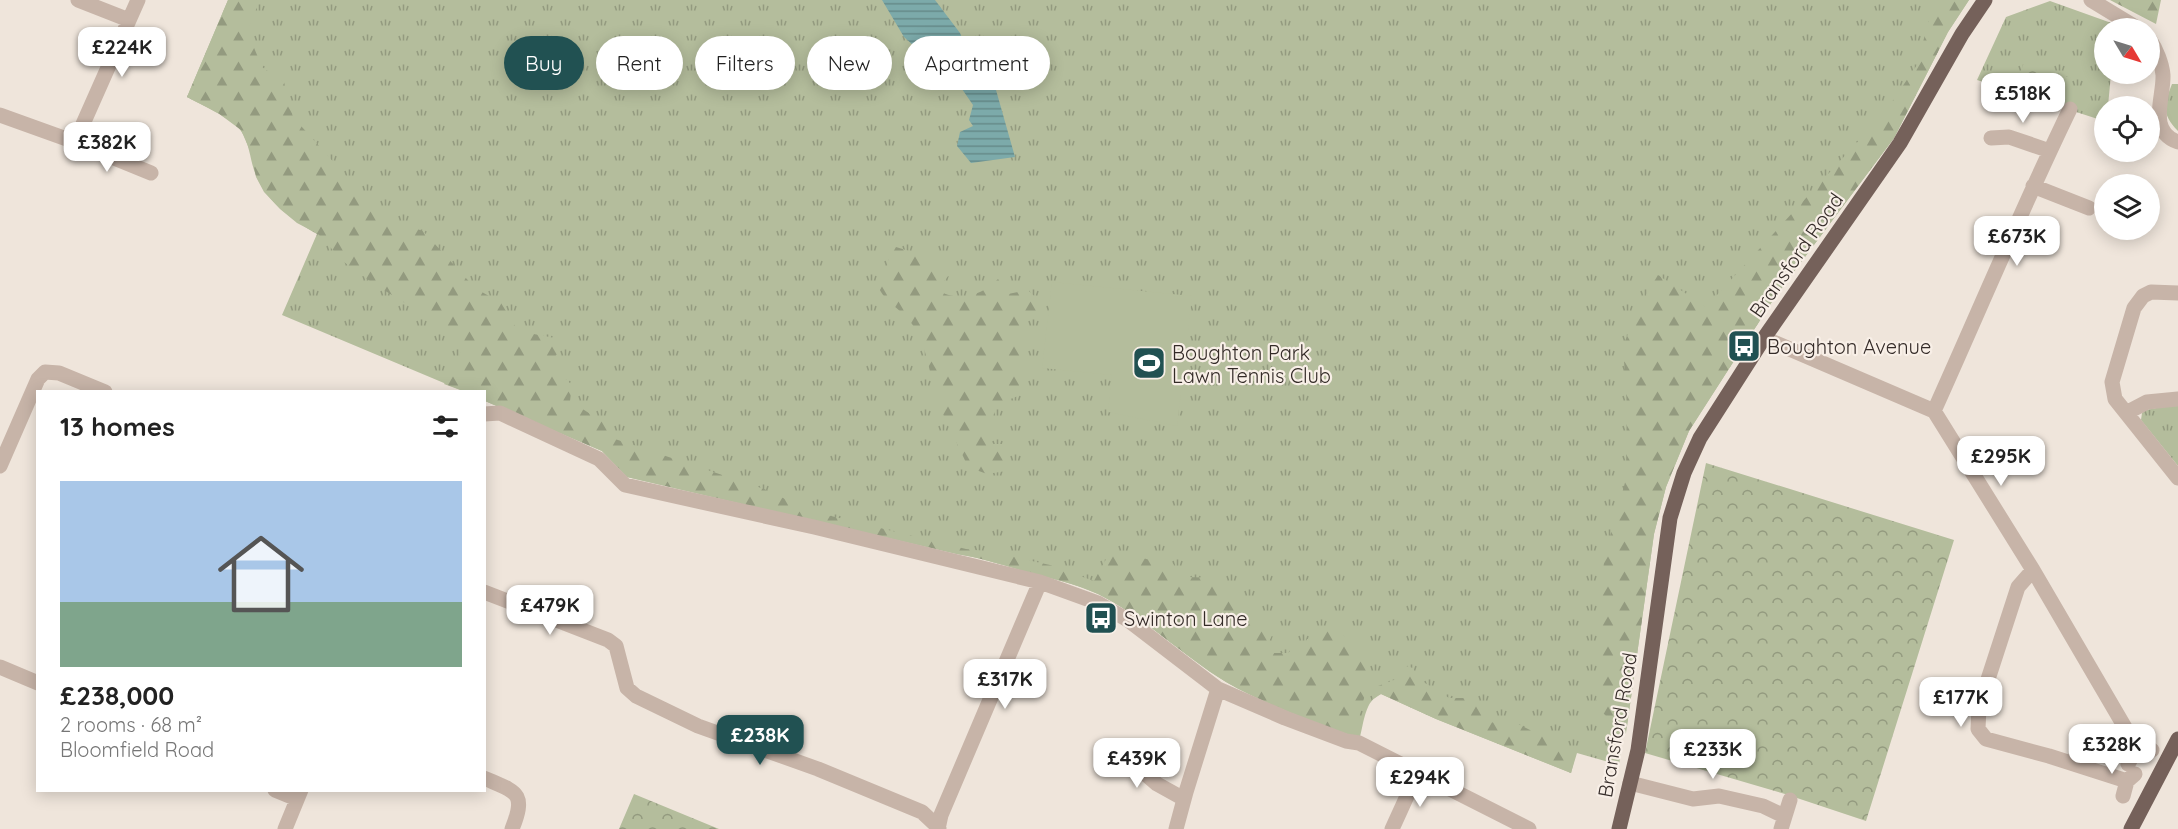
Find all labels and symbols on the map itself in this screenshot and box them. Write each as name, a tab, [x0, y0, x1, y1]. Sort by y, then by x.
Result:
north arrow	[2094, 18, 2160, 84]
pin: £224K	[80, 27, 164, 78]
pin: £518K	[1981, 73, 2065, 124]
pin: £382K	[65, 122, 149, 173]
street label: Bransford Road	[1744, 188, 1848, 322]
pin: £673K	[1975, 216, 2059, 267]
bus stop icon: Boughton Avenue	[1726, 328, 1762, 364]
place label: Boughton Avenue	[1767, 334, 1931, 359]
place label: Boughton Park Lawn Tennis Club	[1172, 340, 1331, 388]
sports icon: Boughton Park Lawn Tennis Club	[1131, 345, 1167, 381]
pin: £295K	[1959, 436, 2043, 487]
pin: £479K	[508, 585, 592, 636]
bus stop icon: Swinton Lane	[1083, 600, 1119, 636]
place label: Swinton Lane	[1124, 606, 1248, 631]
street label: Bransford Road	[1592, 651, 1642, 799]
pin: £317K	[963, 659, 1047, 710]
pin: £177K	[1919, 677, 2003, 728]
pin: £238K	[718, 715, 802, 766]
pin: £328K	[2070, 724, 2154, 775]
pin: £233K	[1671, 729, 1755, 780]
pin: £439K	[1095, 738, 1179, 789]
pin: £294K	[1378, 757, 1462, 808]

